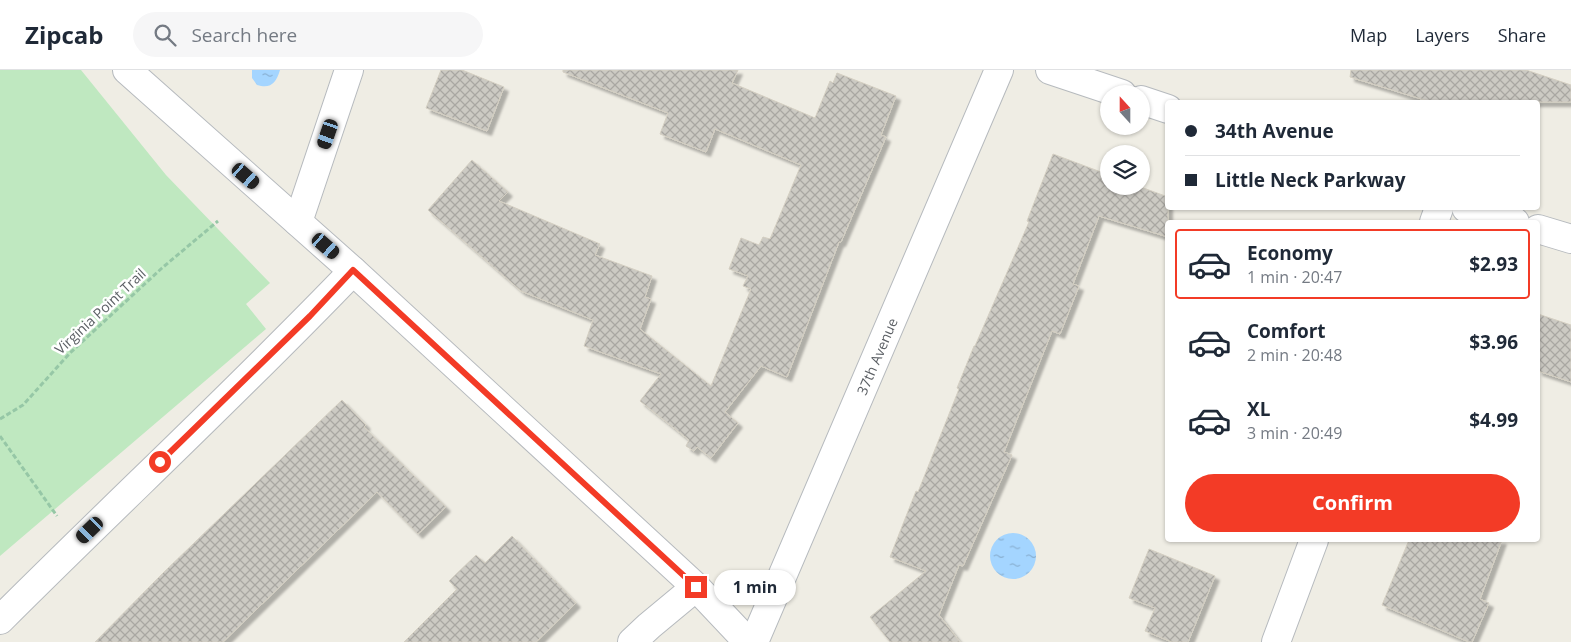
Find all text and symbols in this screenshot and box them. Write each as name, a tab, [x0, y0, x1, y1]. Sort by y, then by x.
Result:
search box	[133, 12, 483, 57]
text: Zipcab	[25, 18, 103, 51]
icon: search	[151, 21, 179, 49]
text: Search here	[191, 22, 297, 48]
text: Map	[1350, 23, 1387, 47]
text: Layers	[1415, 23, 1470, 47]
text: Share	[1498, 23, 1546, 47]
north arrow	[1100, 85, 1150, 135]
map controls	[1100, 85, 1150, 195]
car	[316, 117, 339, 151]
text: 34th Avenue	[1215, 118, 1334, 144]
button: layers	[1100, 145, 1150, 195]
car	[229, 160, 262, 192]
text: Little Neck Parkway	[1215, 167, 1406, 193]
car	[309, 230, 342, 262]
text: Economy	[1247, 240, 1333, 266]
icon: car	[1187, 242, 1232, 287]
text: $2.93	[1469, 251, 1518, 277]
street label: Virginia Point Trail	[50, 264, 150, 358]
text: 1 min · 20:47	[1247, 266, 1342, 288]
street label: 37th Avenue	[852, 315, 901, 398]
text: Comfort	[1247, 318, 1326, 344]
icon: car	[1187, 320, 1232, 365]
text: $3.96	[1469, 329, 1518, 355]
text: 2 min · 20:48	[1247, 344, 1342, 366]
text: XL	[1247, 396, 1270, 422]
icon: car	[1187, 398, 1232, 443]
text: $4.99	[1469, 407, 1518, 433]
text: 3 min · 20:49	[1247, 422, 1342, 444]
route start	[149, 451, 171, 473]
button: Confirm	[1185, 474, 1520, 532]
car	[73, 514, 106, 546]
callout: 1 min	[714, 570, 796, 604]
route end	[685, 576, 707, 598]
text: 1 min	[733, 576, 777, 598]

